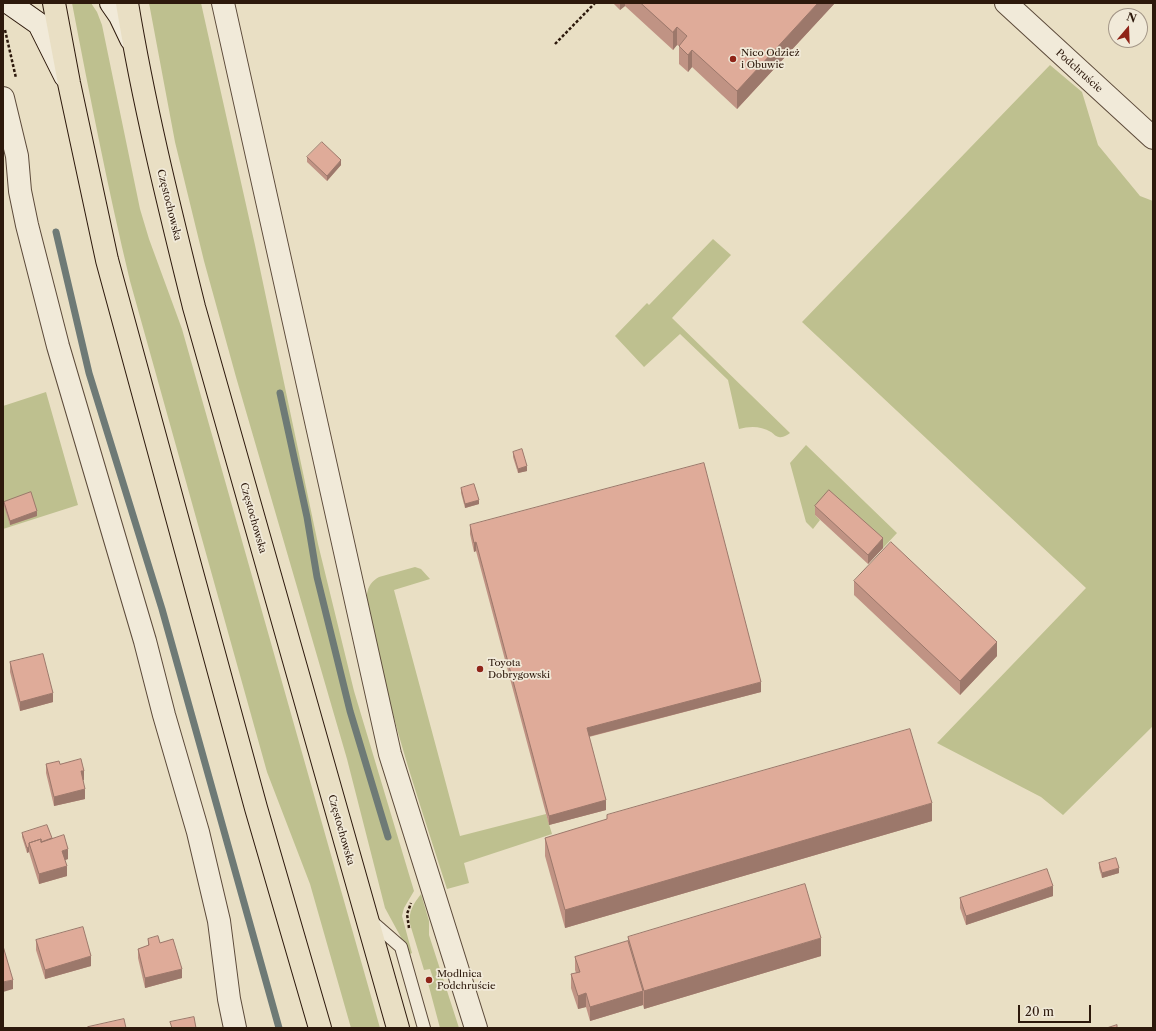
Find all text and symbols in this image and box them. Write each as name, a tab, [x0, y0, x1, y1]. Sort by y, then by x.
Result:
north arrow	[1108, 8, 1148, 48]
text: N	[1125, 9, 1138, 26]
place label: Nico Odzież i Obuwie	[741, 47, 800, 70]
street label: Podchruście	[1053, 47, 1105, 95]
marker: Nico Odzież i Obuwie	[728, 54, 738, 64]
street label: Częstochowska	[154, 168, 184, 242]
street label: Częstochowska	[237, 481, 269, 555]
place label: Toyota Dobrygowski	[488, 657, 550, 680]
marker: Toyota Dobrygowski	[475, 664, 485, 674]
street label: Częstochowska	[325, 793, 357, 867]
place label: Modlnica Podchruście	[437, 968, 496, 992]
marker: Modlnica Podchruście	[424, 975, 434, 985]
scale bar	[1020, 997, 1093, 1023]
text: 20 m	[1025, 1004, 1054, 1019]

